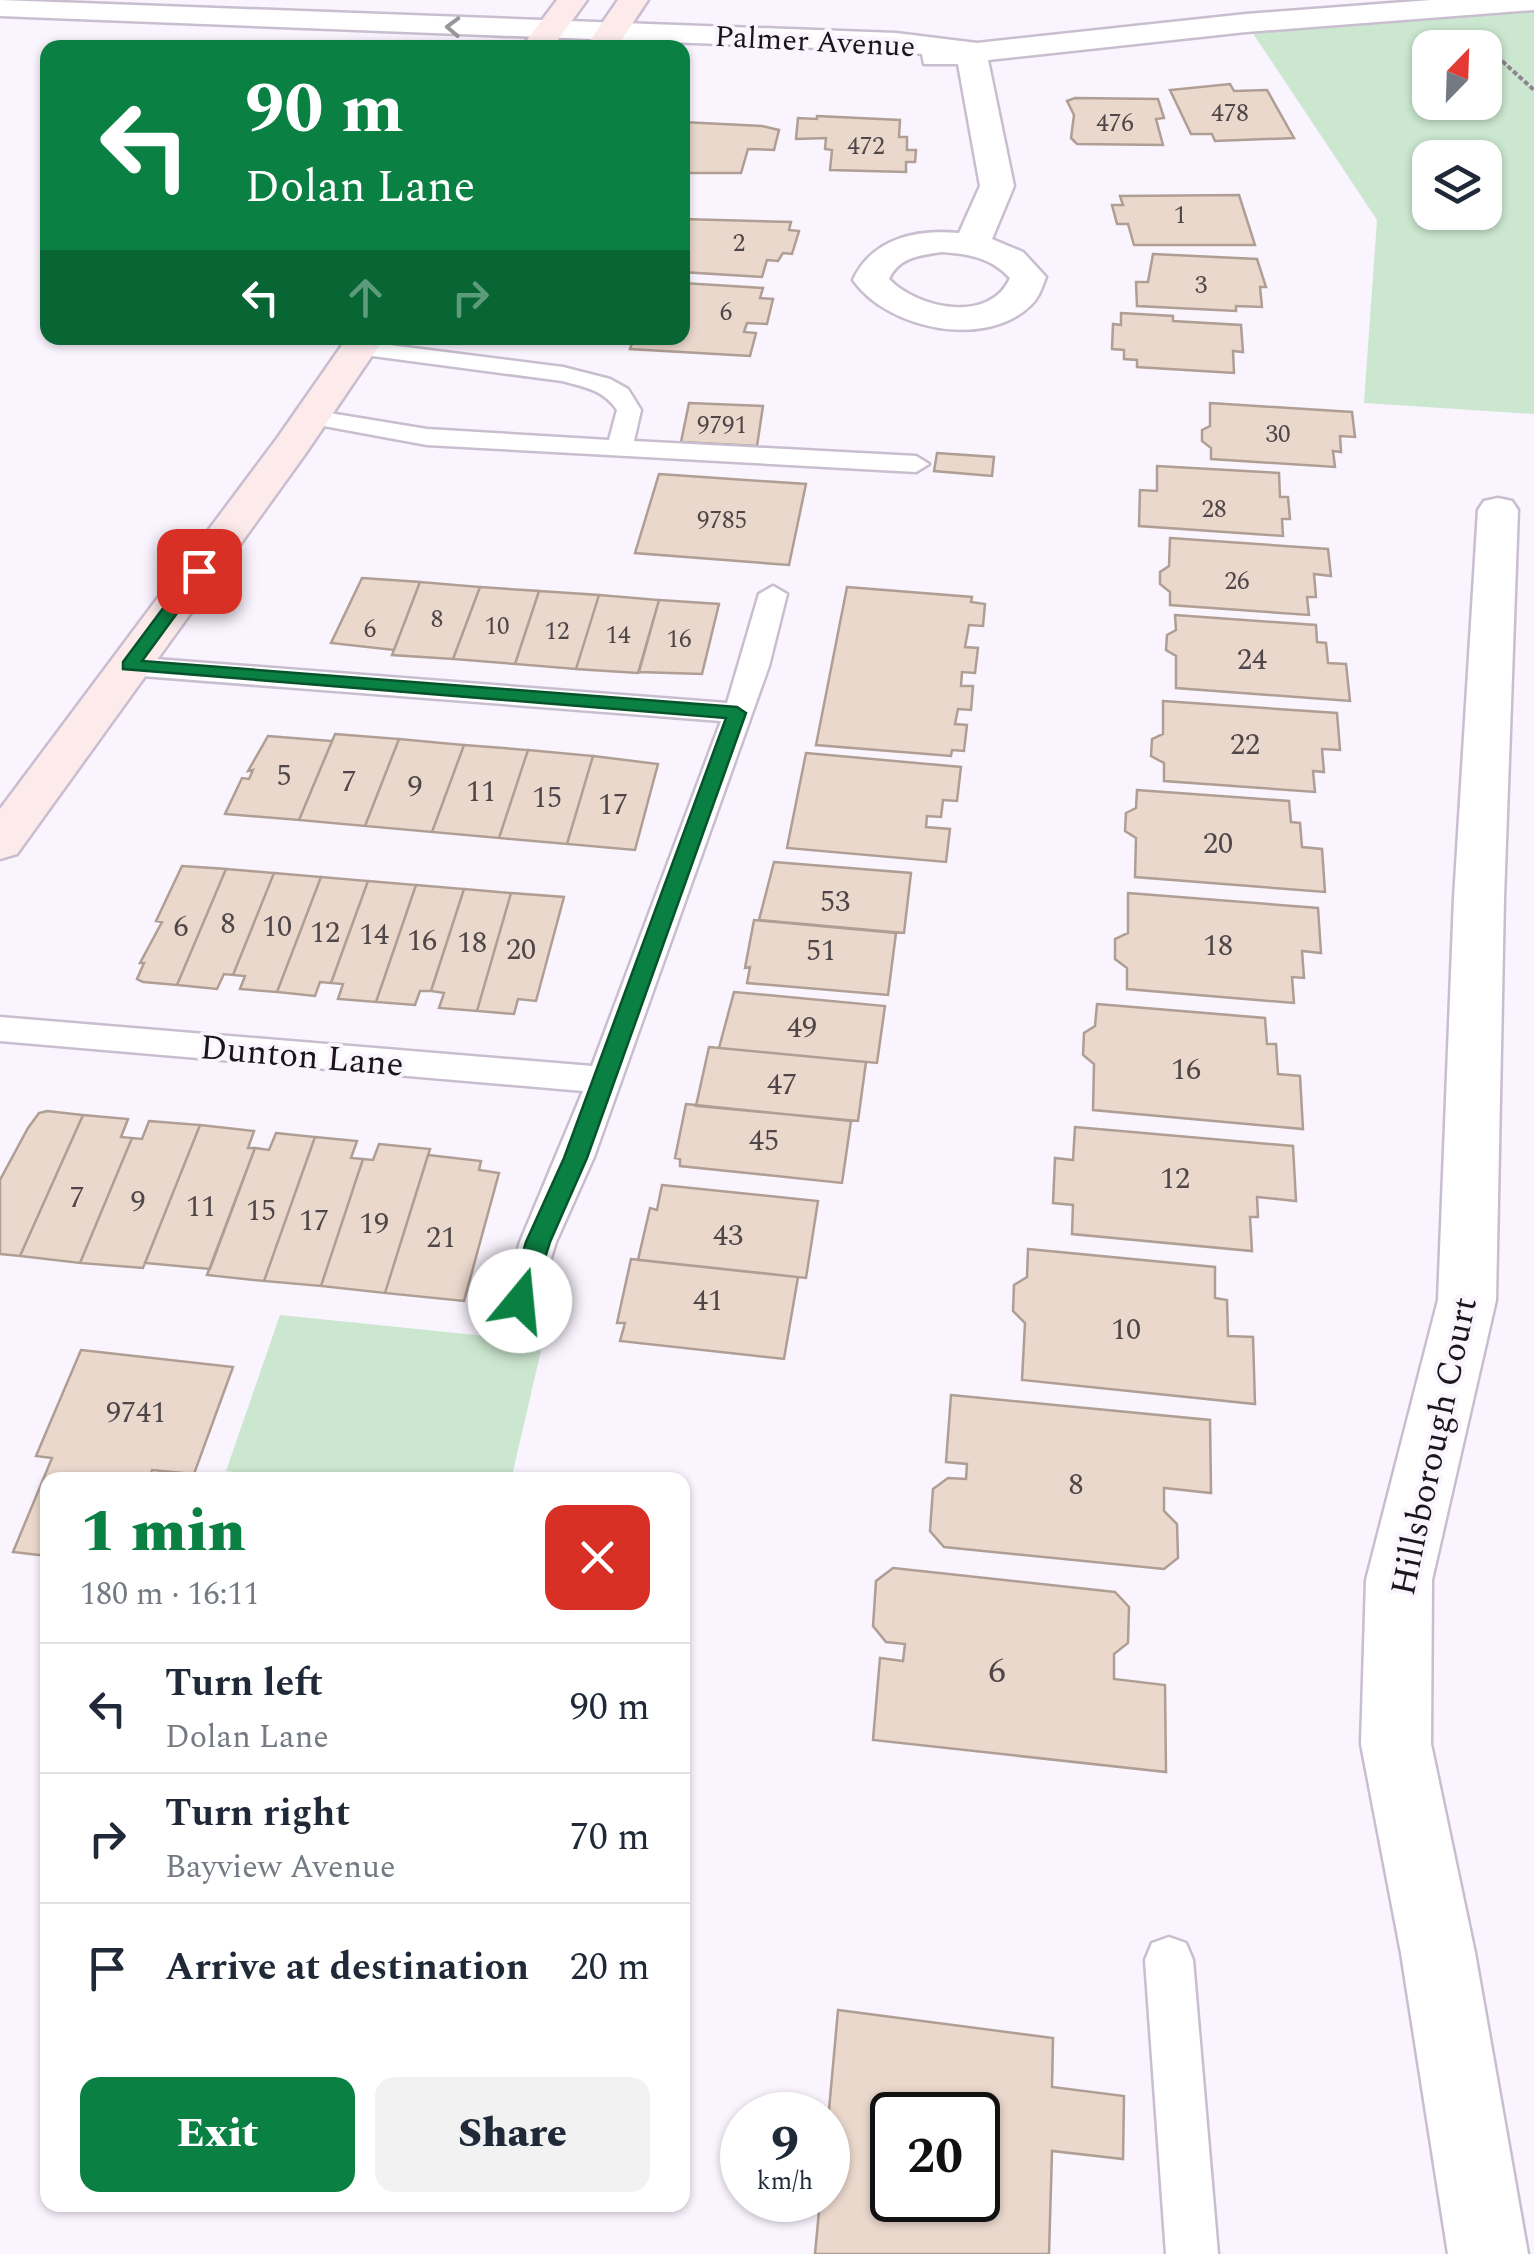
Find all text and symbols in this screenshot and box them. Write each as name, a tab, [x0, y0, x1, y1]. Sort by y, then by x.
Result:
street label: Palmer Avenue	[714, 14, 916, 70]
one-way arrow	[444, 17, 460, 38]
north arrow	[1412, 30, 1502, 120]
map controls	[1412, 30, 1502, 230]
text: 90 m	[245, 57, 404, 163]
icon: left	[80, 80, 210, 210]
house number: 478	[1211, 95, 1249, 133]
house number: 476	[1096, 105, 1134, 143]
house number: 472	[847, 128, 885, 166]
button: layers	[1412, 140, 1502, 230]
text: Dolan Lane	[245, 153, 475, 222]
house number: 1	[1174, 197, 1186, 235]
house number: 2	[733, 225, 745, 263]
house number: 3	[1195, 267, 1207, 305]
icon: left	[233, 270, 288, 325]
icon: ahead	[338, 270, 393, 325]
icon: right	[443, 270, 498, 325]
house number: 6	[720, 294, 732, 332]
house number: 9791	[697, 407, 747, 445]
house number: 30	[1265, 416, 1291, 454]
house number: 28	[1201, 491, 1227, 529]
house number: 9785	[697, 502, 747, 540]
pin	[157, 529, 242, 614]
icon: arrive	[172, 544, 227, 599]
house number: 26	[1224, 563, 1250, 601]
house number: 8	[431, 601, 443, 639]
house number: 10	[484, 608, 510, 646]
house number: 6	[364, 611, 376, 649]
house number: 12	[544, 613, 570, 651]
house number: 14	[605, 617, 631, 655]
house number: 16	[666, 621, 692, 659]
house number: 24	[1237, 637, 1267, 683]
house number: 22	[1230, 722, 1260, 768]
house number: 5	[277, 753, 292, 799]
house number: 7	[342, 759, 357, 805]
house number: 9	[408, 764, 423, 810]
house number: 11	[466, 769, 496, 815]
house number: 15	[532, 775, 562, 821]
house number: 17	[598, 782, 628, 828]
house number: 20	[1203, 821, 1233, 867]
house number: 53	[820, 879, 850, 925]
house number: 8	[221, 901, 236, 947]
house number: 6	[174, 904, 189, 950]
house number: 10	[262, 904, 292, 950]
house number: 12	[310, 910, 340, 956]
house number: 14	[359, 912, 389, 958]
house number: 16	[407, 918, 437, 964]
house number: 18	[457, 920, 487, 966]
house number: 18	[1203, 923, 1233, 969]
house number: 20	[506, 927, 536, 973]
house number: 51	[806, 928, 836, 974]
house number: 49	[787, 1005, 817, 1051]
street label: Dunton Lane	[198, 1021, 406, 1092]
house number: 16	[1171, 1047, 1201, 1093]
house number: 47	[767, 1062, 797, 1108]
house number: 45	[749, 1118, 779, 1164]
house number: 12	[1160, 1156, 1190, 1202]
house number: 7	[70, 1175, 85, 1221]
house number: 9	[131, 1179, 146, 1225]
house number: 11	[186, 1184, 216, 1230]
house number: 15	[246, 1188, 276, 1234]
house number: 17	[299, 1198, 329, 1244]
house number: 19	[359, 1201, 389, 1247]
house number: 43	[713, 1213, 743, 1259]
house number: 21	[426, 1215, 456, 1261]
position arrow	[468, 1249, 572, 1353]
house number: 41	[693, 1278, 723, 1324]
street label: Hillsborough Court	[1377, 1292, 1492, 1600]
house number: 10	[1111, 1307, 1141, 1353]
house number: 9741	[106, 1390, 166, 1436]
house number: 8	[1069, 1462, 1084, 1508]
text: 1 min	[80, 1486, 246, 1578]
button: close	[545, 1505, 650, 1610]
text: 180 m · 16:11	[80, 1570, 260, 1619]
house number: 6	[988, 1645, 1006, 1698]
text: Turn left	[165, 1655, 323, 1713]
text: 90 m	[570, 1679, 650, 1737]
icon: left	[80, 1681, 135, 1736]
text: Dolan Lane	[165, 1713, 329, 1762]
text: Turn right	[165, 1785, 350, 1843]
text: 70 m	[570, 1809, 650, 1867]
icon: right	[80, 1811, 135, 1866]
text: Bayview Avenue	[165, 1843, 396, 1892]
text: Arrive at destination	[165, 1939, 529, 1997]
text: 20 m	[570, 1939, 650, 1997]
icon: arrive	[80, 1941, 135, 1996]
button: Exit	[80, 2077, 355, 2192]
button: Share	[375, 2077, 650, 2192]
speed limit sign: 20	[870, 2092, 1000, 2222]
text: 9	[771, 2107, 799, 2183]
text: km/h	[757, 2163, 813, 2201]

